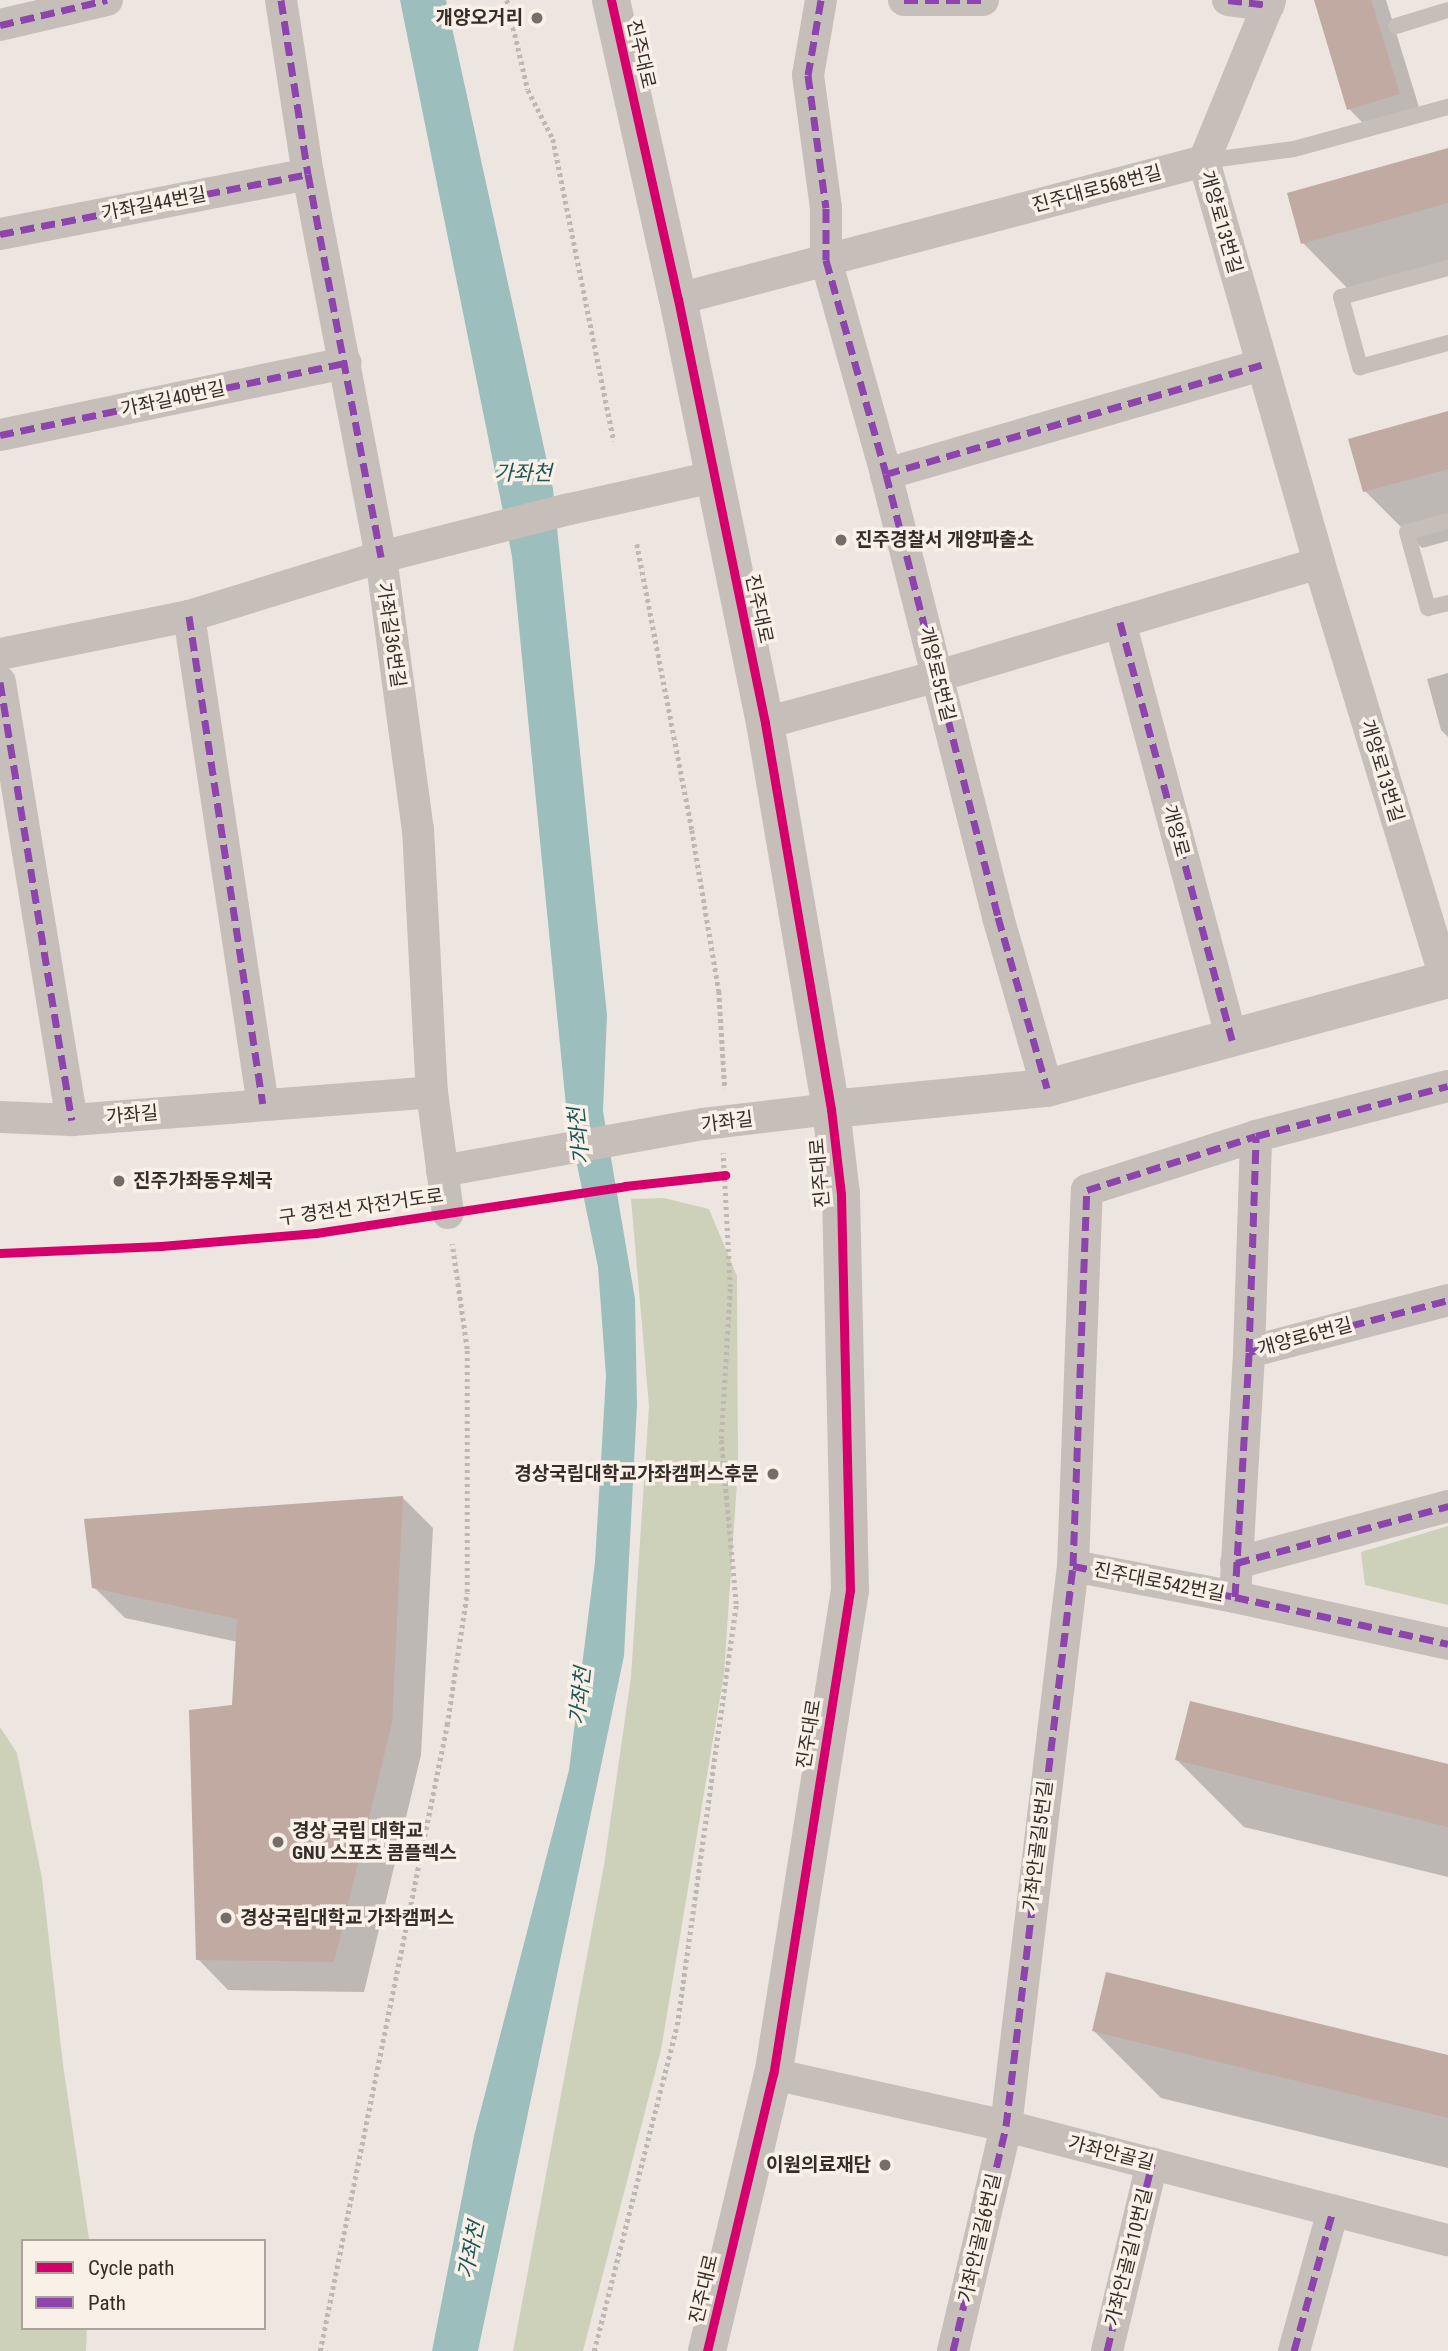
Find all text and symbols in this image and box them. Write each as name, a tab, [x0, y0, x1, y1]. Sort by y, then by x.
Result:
place label: 개양오거리	[436, 7, 523, 29]
marker: 개양오거리	[529, 10, 545, 26]
street label: 진주대로	[622, 17, 660, 91]
street label: 진주대로568번길	[1030, 161, 1164, 217]
street label: 개양로13번길	[1195, 168, 1247, 276]
street label: 가좌길44번길	[100, 183, 208, 225]
street label: 가좌길40번길	[119, 377, 227, 421]
water label: 가좌천	[494, 460, 552, 486]
place label: 진주경찰서 개양파출소	[855, 529, 1034, 551]
marker: 진주경찰서 개양파출소	[833, 532, 849, 548]
street label: 진주대로	[741, 572, 777, 646]
street label: 가좌길36번길	[372, 581, 410, 689]
street label: 개양로5번길	[914, 624, 960, 724]
street label: 개양로13번길	[1356, 717, 1408, 825]
street label: 개양로	[1158, 803, 1194, 859]
street label: 가좌길	[105, 1101, 159, 1129]
water label: 가좌천	[563, 1106, 595, 1166]
street label: 가좌길	[700, 1107, 754, 1137]
street label: 진주대로	[806, 1137, 834, 1209]
place label: 진주가좌동우체국	[133, 1170, 273, 1192]
marker: 진주가좌동우체국	[111, 1173, 127, 1189]
street label: 구 경전선 자전거도로	[277, 1184, 445, 1230]
street label: 개양로6번길	[1255, 1313, 1355, 1361]
place label: 경상국립대학교가좌캠퍼스후문	[514, 1463, 759, 1485]
marker: 경상국립대학교가좌캠퍼스후문	[765, 1466, 781, 1482]
street label: 진주대로542번길	[1092, 1558, 1226, 1606]
water label: 가좌천	[564, 1666, 596, 1726]
street label: 진주대로	[792, 1698, 826, 1770]
street label: 가좌안골길5번길	[1019, 1779, 1057, 1913]
place label: 경상 국립 대학교 GNU 스포츠 콤플렉스	[292, 1820, 457, 1864]
marker: 경상 국립 대학교 GNU 스포츠 콤플렉스	[270, 1834, 286, 1850]
place label: 경상국립대학교 가좌캠퍼스	[240, 1907, 454, 1929]
marker: 경상국립대학교 가좌캠퍼스	[218, 1910, 234, 1926]
street label: 가좌안골길	[1066, 2131, 1156, 2175]
place label: 이원의료재단	[766, 2154, 871, 2176]
marker: 이원의료재단	[877, 2157, 893, 2173]
street label: 가좌안골길6번길	[954, 2171, 1006, 2305]
street label: 가좌안골길10번길	[1101, 2186, 1157, 2328]
water label: 가좌천	[453, 2219, 489, 2281]
legend	[21, 2239, 266, 2330]
street label: 진주대로	[685, 2252, 723, 2326]
text: Cycle path	[88, 2256, 174, 2280]
text: Path	[88, 2291, 126, 2315]

